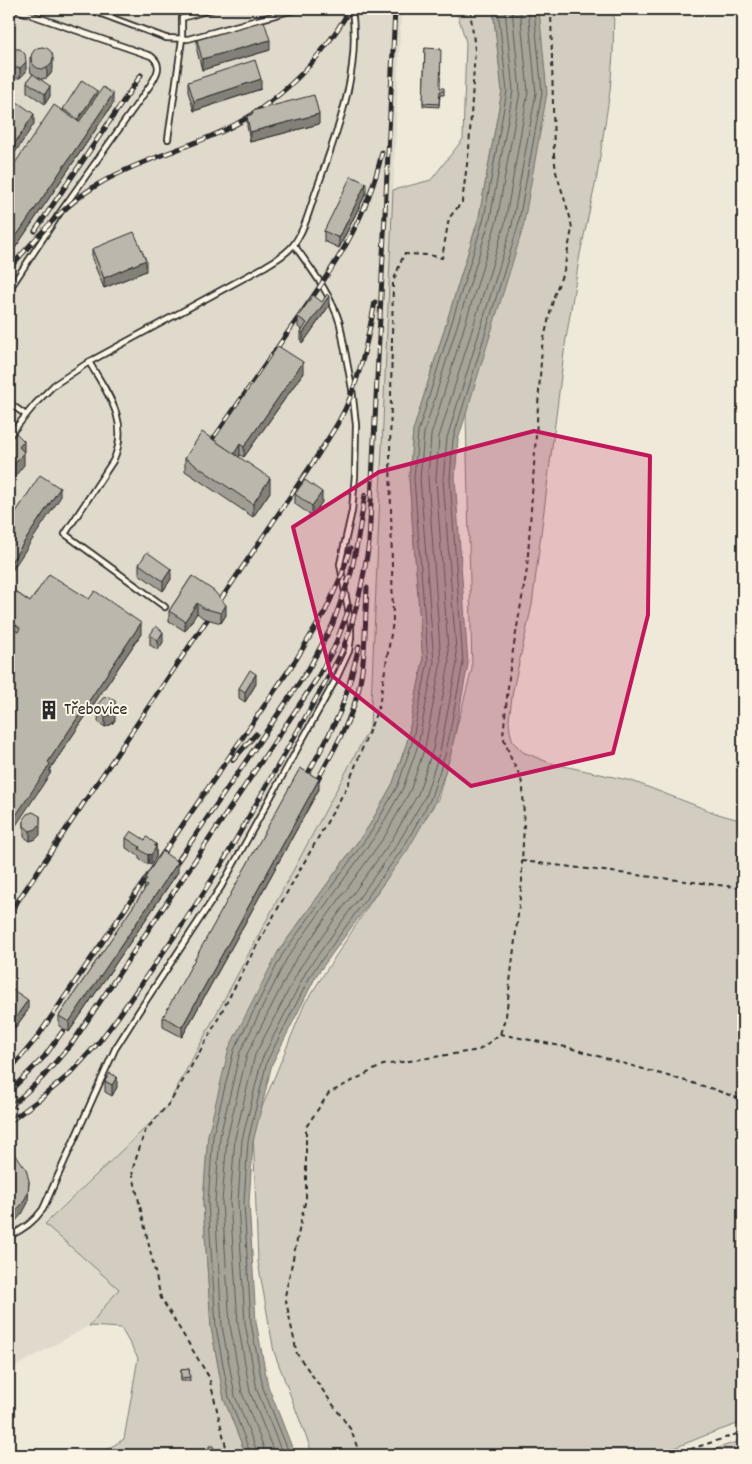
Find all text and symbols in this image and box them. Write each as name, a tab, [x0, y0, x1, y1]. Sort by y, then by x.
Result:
place label: Třebovice	[64, 698, 128, 723]
building icon: Třebovice	[38, 699, 60, 721]

